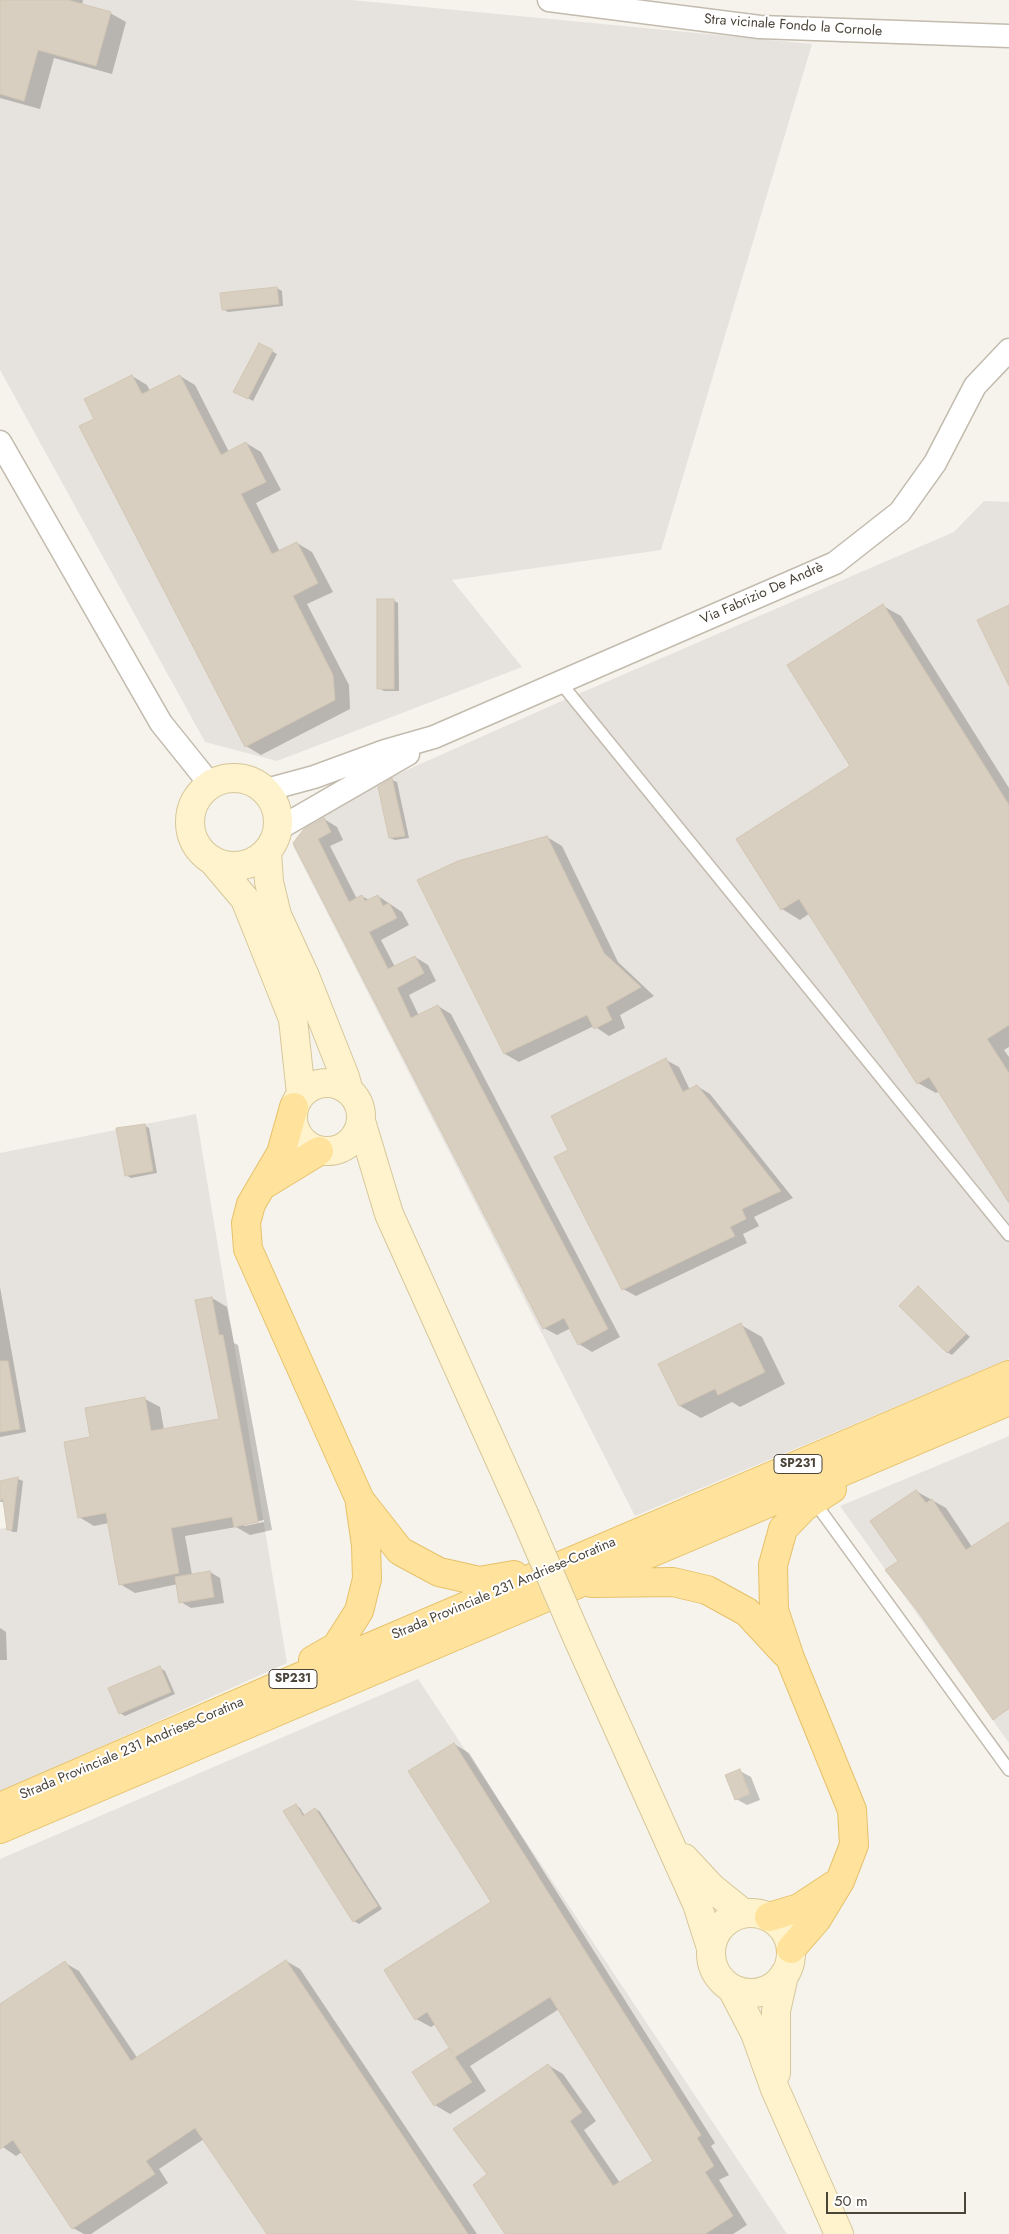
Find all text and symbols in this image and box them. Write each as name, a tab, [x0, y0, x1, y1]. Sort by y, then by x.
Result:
street label: Stra vicinale Fondo la Cornole	[703, 11, 883, 41]
street label: Via Fabrizio De Andrè	[698, 559, 826, 629]
road number: SP231	[774, 1455, 822, 1474]
street label: Strada Provinciale 231 Andriese-Coratina	[389, 1534, 619, 1644]
road number: SP231	[269, 1670, 317, 1688]
street label: Strada Provinciale 231 Andriese-Coratina	[17, 1694, 247, 1804]
scale bar	[829, 2182, 969, 2214]
text: 50 m	[834, 2190, 868, 2212]

